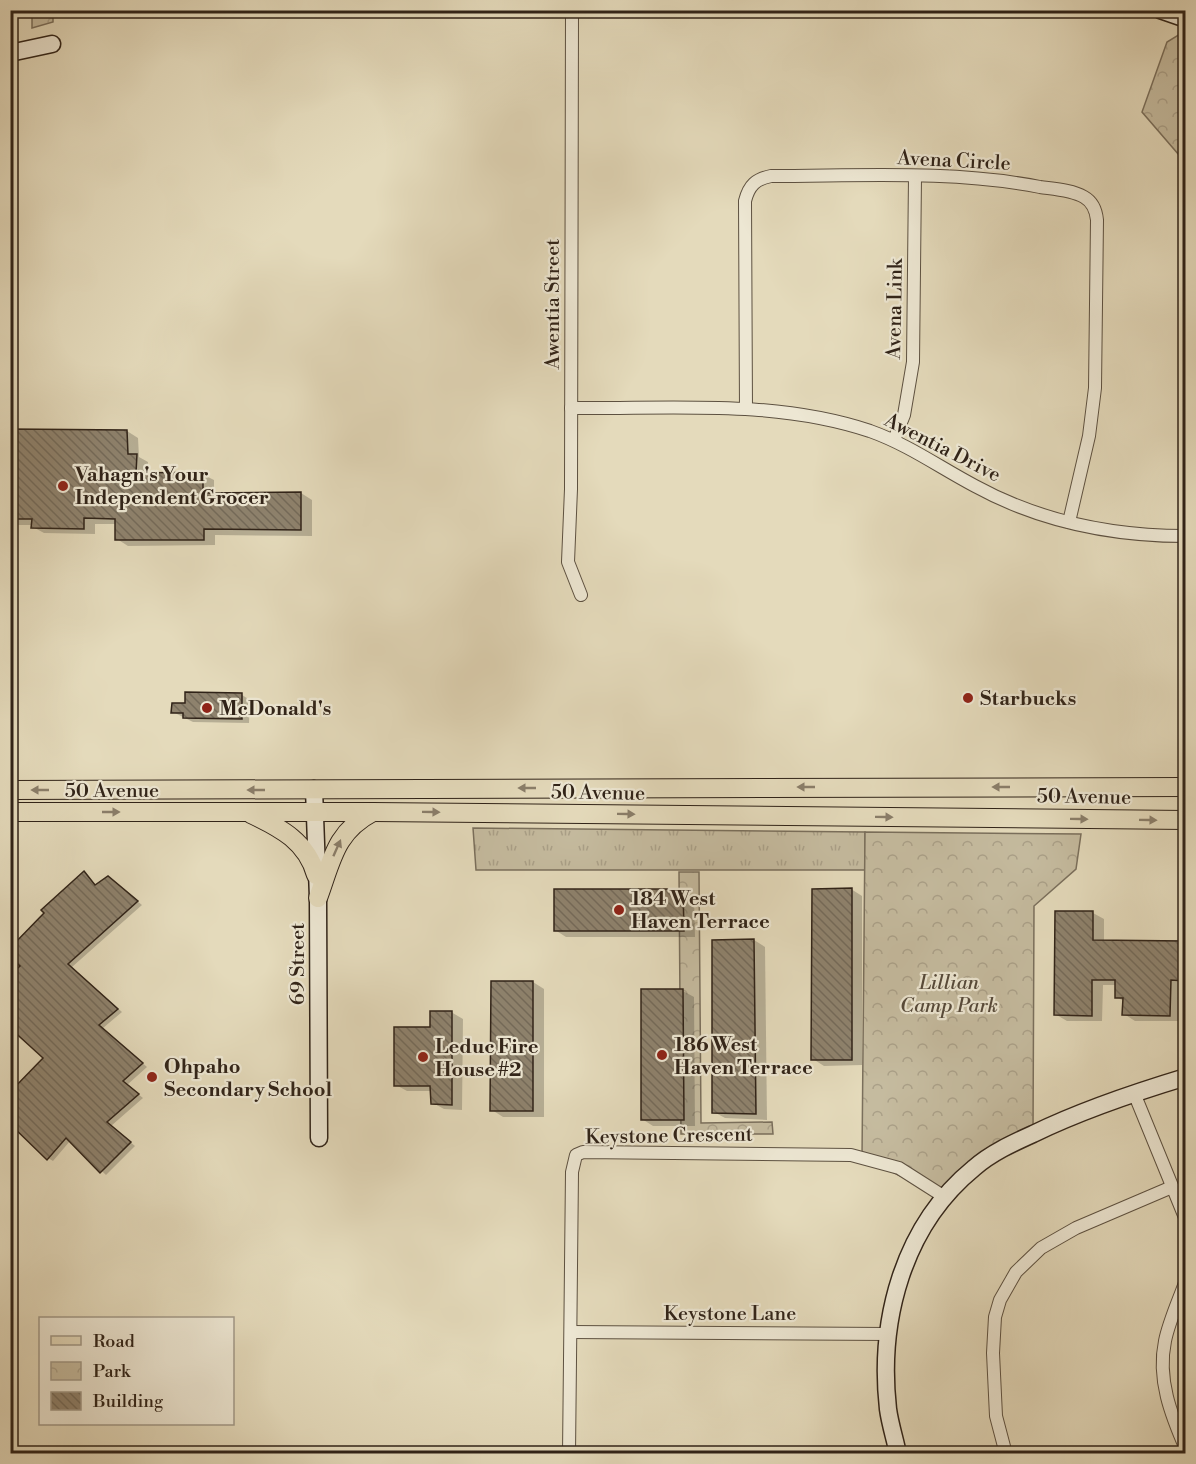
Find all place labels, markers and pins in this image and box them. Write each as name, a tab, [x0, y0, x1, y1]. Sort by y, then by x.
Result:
place label: Vahagn's Your Independent Grocer	[74, 463, 269, 511]
marker: Vahagn's Your Independent Grocer	[56, 479, 70, 493]
place label: Starbucks	[980, 687, 1076, 712]
marker: Starbucks	[961, 691, 975, 705]
place label: McDonald's	[219, 697, 331, 722]
marker: McDonald's	[200, 701, 214, 715]
place label: 184 West Haven Terrace	[631, 887, 770, 935]
marker: 184 West Haven Terrace	[612, 903, 626, 917]
place label: 186 West Haven Terrace	[674, 1033, 813, 1081]
place label: Leduc Fire House #2	[435, 1035, 539, 1083]
marker: 186 West Haven Terrace	[655, 1048, 669, 1062]
marker: Leduc Fire House #2	[416, 1050, 430, 1064]
place label: Ohpaho Secondary School	[164, 1055, 333, 1103]
marker: Ohpaho Secondary School	[145, 1070, 159, 1084]

